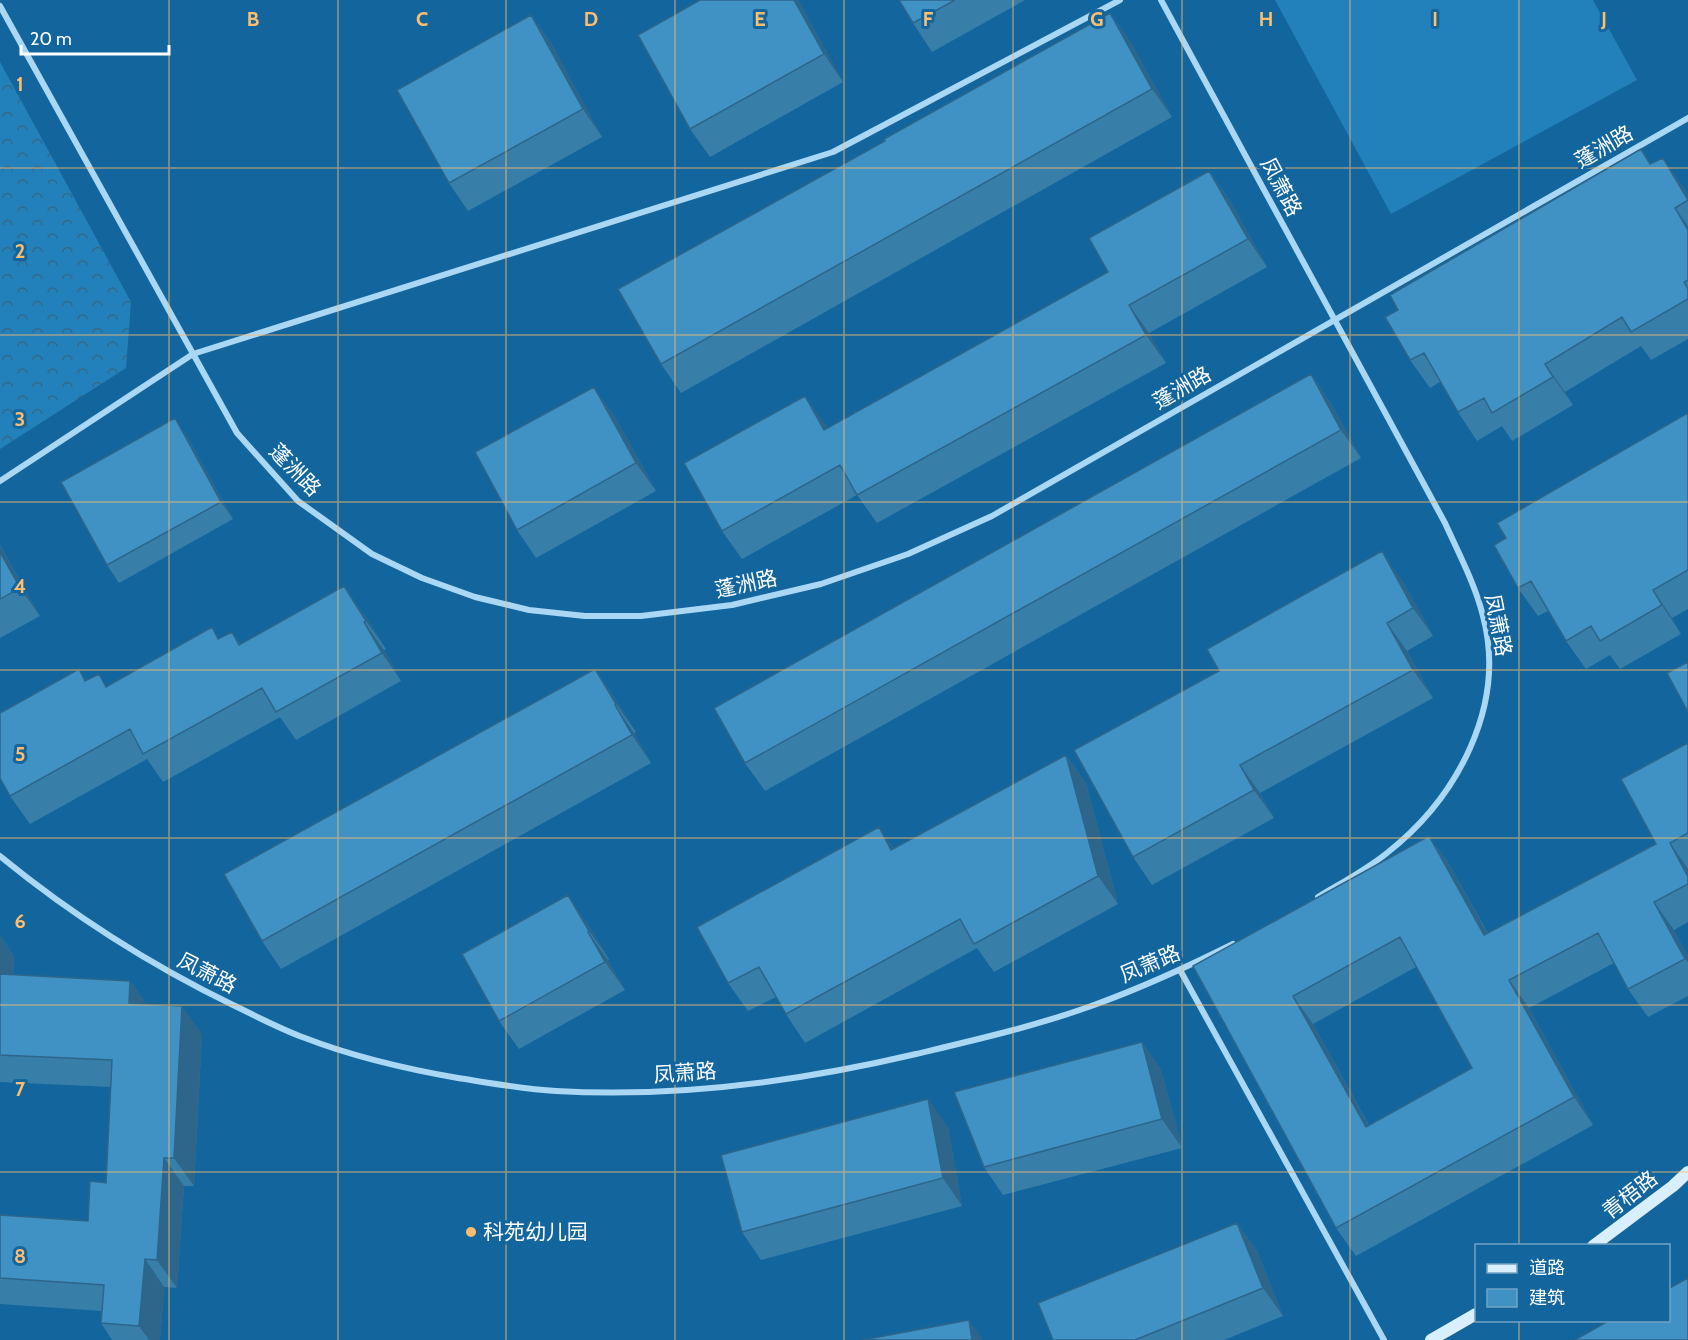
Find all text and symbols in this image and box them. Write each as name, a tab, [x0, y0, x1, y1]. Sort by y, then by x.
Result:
text: B	[247, 7, 259, 31]
text: C	[416, 7, 428, 31]
text: D	[584, 7, 598, 31]
text: E	[754, 7, 766, 31]
text: F	[923, 7, 934, 31]
text: G	[1090, 7, 1104, 31]
text: H	[1259, 7, 1273, 31]
text: I	[1432, 7, 1438, 31]
text: J	[1600, 7, 1607, 31]
scale bar	[21, 18, 170, 56]
text: 20 m	[30, 28, 72, 50]
text: 1	[16, 72, 24, 96]
street label: 蓬洲路	[1570, 120, 1637, 173]
street label: 凤萧路	[1256, 153, 1307, 220]
text: 2	[15, 239, 25, 263]
street label: 蓬洲路	[1148, 361, 1215, 414]
text: 3	[15, 407, 25, 431]
street label: 蓬洲路	[264, 438, 326, 501]
street label: 蓬洲路	[712, 565, 779, 602]
text: 4	[14, 574, 26, 598]
street label: 凤萧路	[1480, 592, 1517, 658]
text: 5	[15, 742, 25, 766]
text: 6	[14, 909, 26, 933]
street label: 凤萧路	[1116, 940, 1184, 987]
street label: 凤萧路	[173, 947, 241, 998]
street label: 凤萧路	[653, 1058, 717, 1087]
text: 7	[15, 1077, 26, 1101]
street label: 青梧路	[1597, 1165, 1662, 1224]
place label: 科苑幼儿园	[483, 1219, 588, 1244]
marker: 科苑幼儿园	[464, 1225, 478, 1239]
text: 8	[14, 1244, 26, 1268]
legend	[1475, 1244, 1670, 1322]
text: 道路	[1529, 1257, 1565, 1279]
text: 建筑	[1529, 1287, 1565, 1309]

